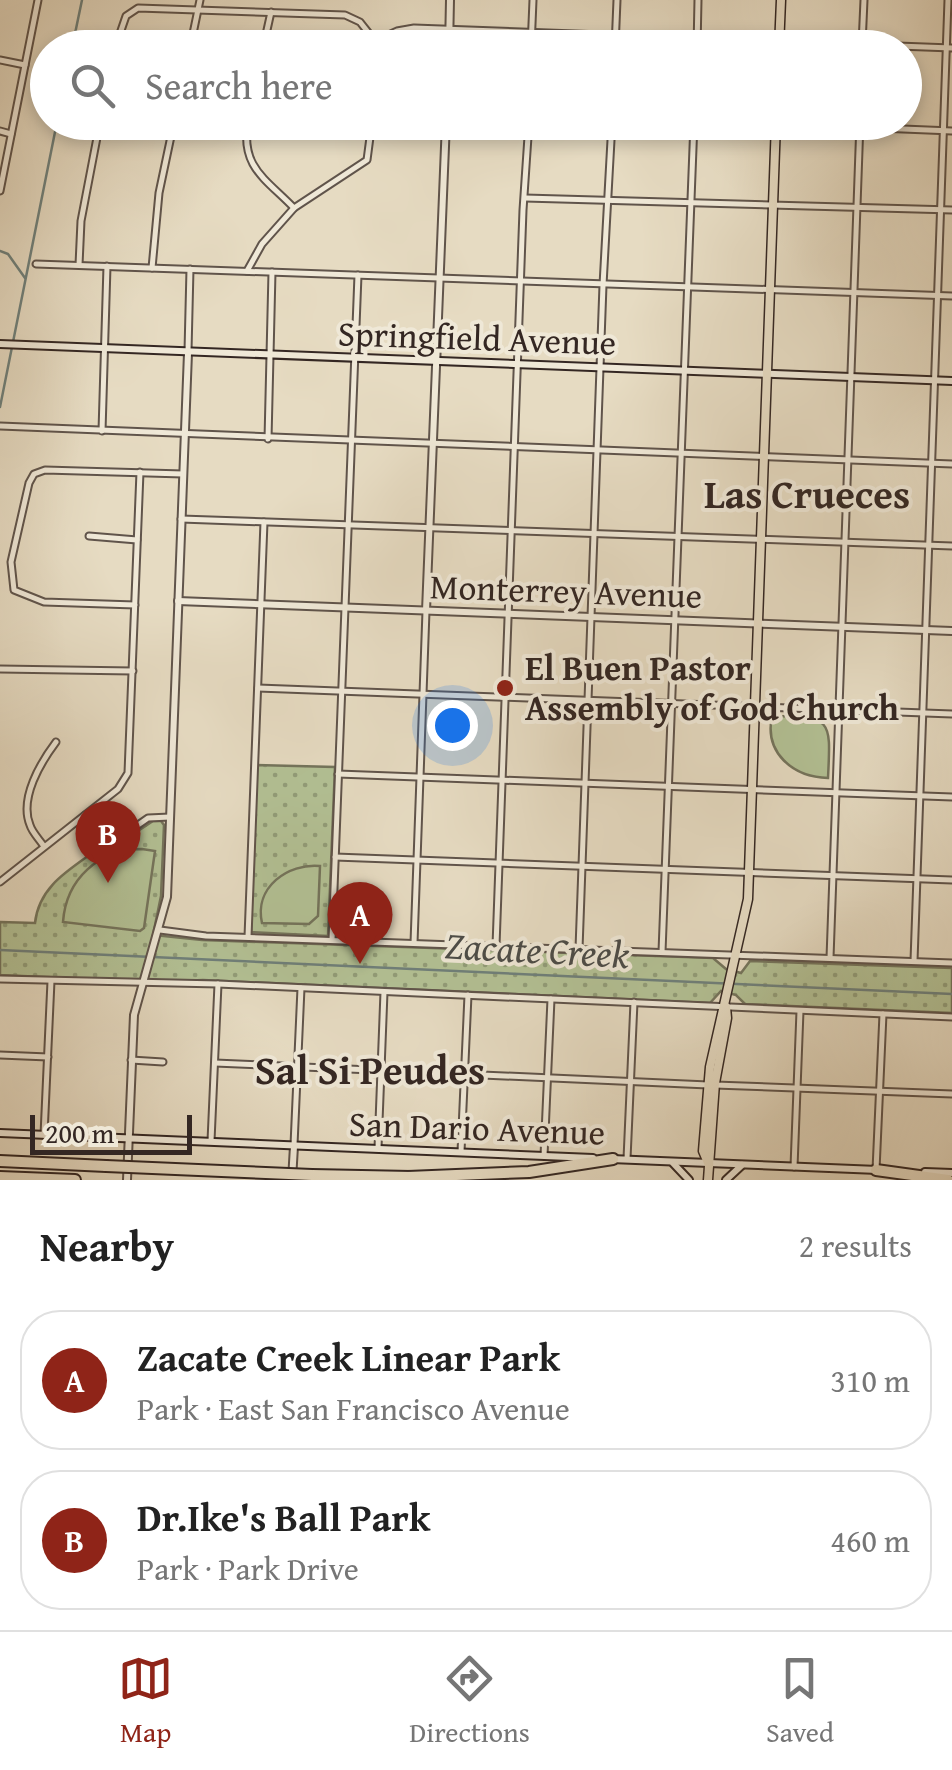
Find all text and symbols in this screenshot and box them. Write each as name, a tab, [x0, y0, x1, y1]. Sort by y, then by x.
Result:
search box	[30, 30, 922, 140]
text: Search here	[145, 57, 333, 113]
icon: search	[65, 58, 120, 113]
street label: Springfield Avenue	[337, 307, 617, 368]
district label: Las Crueces	[704, 464, 910, 523]
street label: Monterrey Avenue	[429, 560, 703, 621]
place label: El Buen Pastor Assembly of God Church	[525, 642, 899, 733]
marker: El Buen Pastor Assembly of God Church	[494, 677, 516, 699]
your location	[427, 700, 478, 751]
pin: B	[76, 800, 140, 883]
pin: A	[328, 882, 392, 964]
water label: Zacate Creek	[444, 916, 631, 982]
district label: Sal Si Peudes	[255, 1040, 485, 1099]
street label: San Dario Avenue	[348, 1098, 606, 1157]
scale bar	[30, 1110, 192, 1154]
text: 200 m	[45, 1112, 114, 1153]
text: Nearby	[40, 1215, 174, 1276]
text: 2 results	[799, 1222, 912, 1269]
text: Zacate Creek Linear Park	[137, 1329, 560, 1385]
text: A	[64, 1357, 85, 1404]
text: 310 m	[831, 1357, 910, 1404]
text: Park · East San Francisco Avenue	[137, 1385, 570, 1432]
text: Dr.Ike's Ball Park	[137, 1489, 430, 1545]
text: B	[65, 1517, 84, 1564]
text: 460 m	[831, 1517, 910, 1564]
text: Park · Park Drive	[137, 1545, 359, 1592]
tab: Map	[118, 1651, 173, 1752]
tab: Directions	[409, 1651, 530, 1752]
tab: Saved	[766, 1651, 834, 1752]

